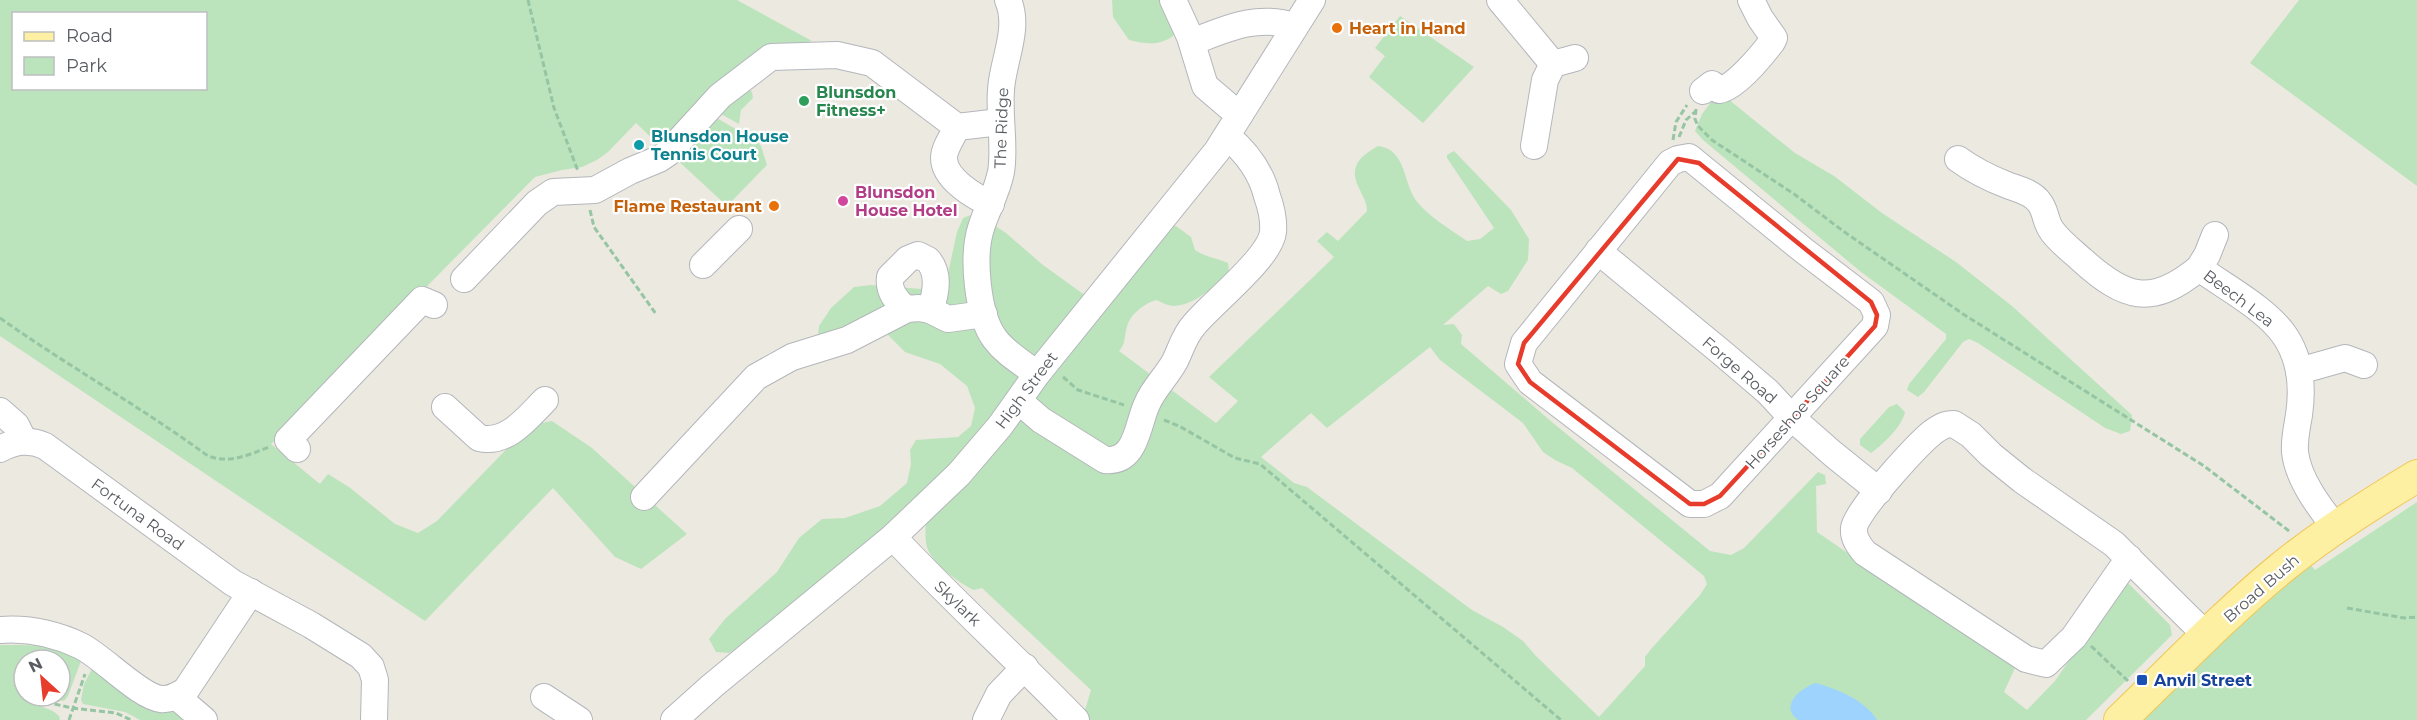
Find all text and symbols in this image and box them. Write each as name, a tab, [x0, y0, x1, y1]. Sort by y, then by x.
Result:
legend	[12, 12, 207, 90]
place label: Heart in Hand	[1349, 19, 1466, 38]
marker: Heart in Hand	[1330, 21, 1344, 35]
text: Road	[66, 25, 113, 47]
text: Park	[66, 55, 107, 77]
place label: Blunsdon Fitness+	[816, 83, 896, 120]
street label: The Ridge	[991, 87, 1012, 169]
marker: Blunsdon Fitness+	[797, 94, 811, 108]
place label: Blunsdon House Tennis Court	[651, 127, 789, 164]
marker: Blunsdon House Tennis Court	[632, 138, 646, 152]
place label: Blunsdon House Hotel	[855, 183, 958, 220]
marker: Blunsdon House Hotel	[836, 194, 850, 208]
place label: Flame Restaurant	[614, 197, 762, 216]
marker: Flame Restaurant	[767, 199, 781, 213]
street label: Beech Lea	[2200, 266, 2278, 331]
street label: Forge Road	[1698, 333, 1781, 408]
street label: High Street	[991, 348, 1062, 433]
street label: Horseshoe Square	[1741, 352, 1853, 473]
street label: Fortuna Road	[88, 474, 188, 554]
street label: Broad Bush	[2220, 550, 2303, 626]
street label: Skylark	[930, 577, 985, 630]
north arrow	[12, 648, 72, 708]
text: N	[25, 654, 45, 676]
place label: Anvil Street	[2153, 671, 2252, 690]
marker: Anvil Street	[2135, 673, 2149, 687]

